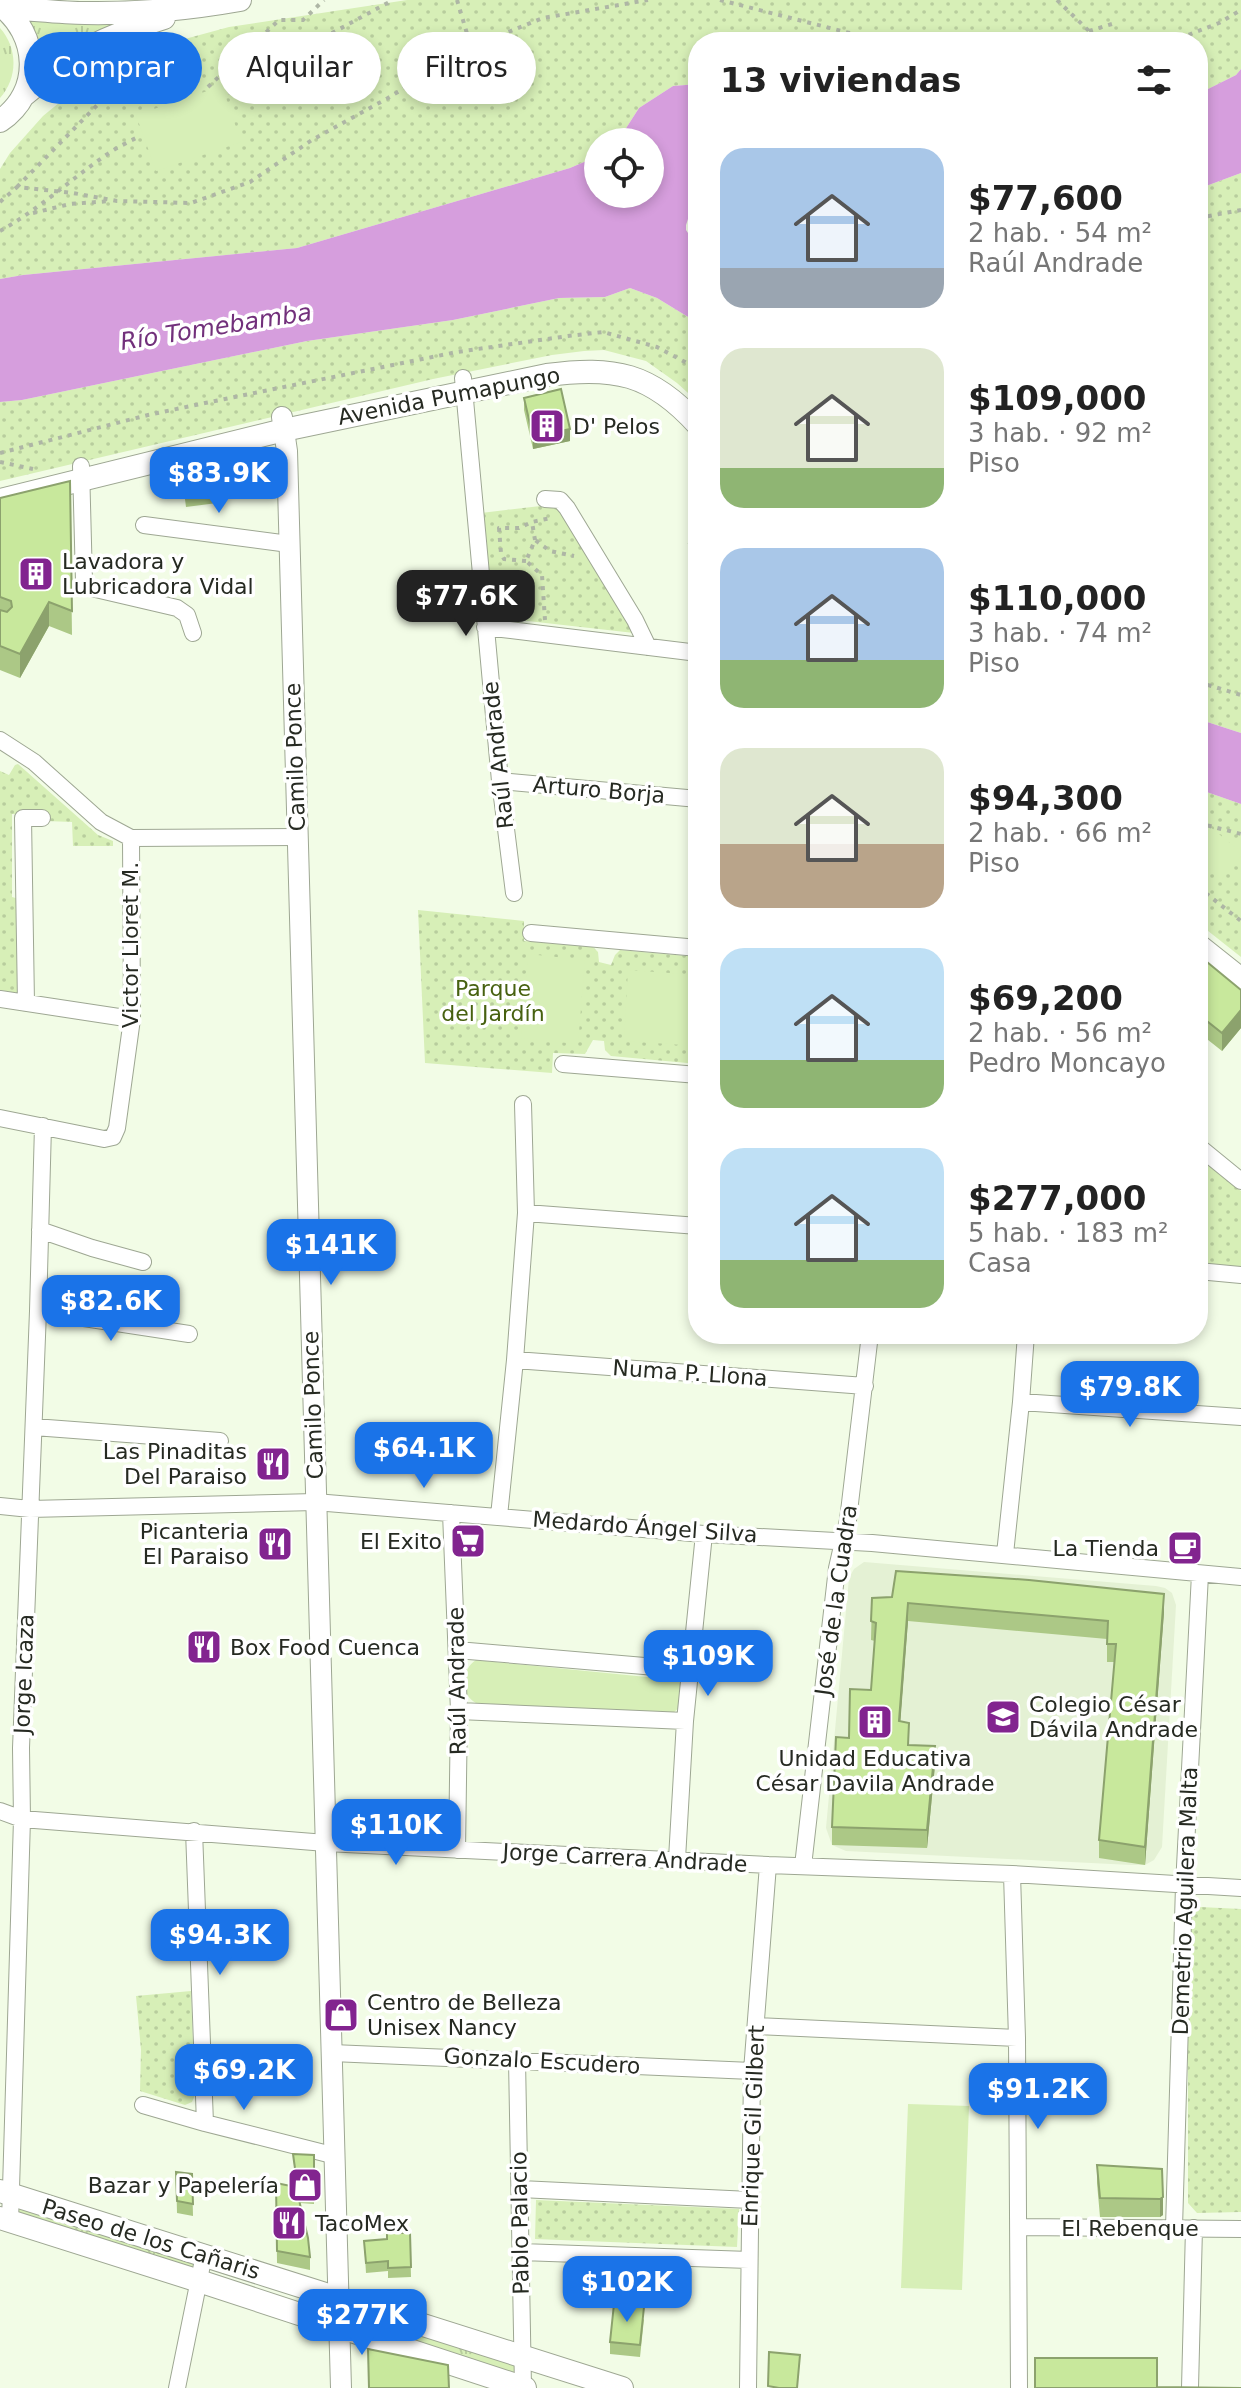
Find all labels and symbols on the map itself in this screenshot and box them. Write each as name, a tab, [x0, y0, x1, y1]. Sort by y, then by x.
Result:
water label: Río Tomebamba	[118, 298, 314, 356]
street label: Avenida Pumapungo	[336, 362, 562, 430]
building icon: D' Pelos	[528, 407, 566, 445]
place label: D' Pelos	[573, 414, 660, 439]
pin: $83.9K	[154, 447, 284, 515]
place label: Lavadora y Lubricadora Vidal	[62, 549, 254, 599]
building icon: Lavadora y Lubricadora Vidal	[17, 555, 55, 593]
pin: $77.6K	[401, 570, 531, 638]
street label: Raúl Andrade	[478, 680, 518, 830]
street label: Camilo Ponce	[280, 682, 310, 832]
street label: Arturo Borja	[532, 772, 666, 808]
street label: Victor Lloret M.	[118, 862, 143, 1028]
park label: Parque del Jardín	[441, 976, 545, 1026]
pin: $141K	[275, 1219, 387, 1287]
pin: $82.6K	[46, 1275, 176, 1343]
street label: Camilo Ponce	[298, 1330, 328, 1480]
street label: Numa P. Llona	[612, 1355, 768, 1391]
pin: $79.8K	[1065, 1361, 1195, 1429]
pin: $64.1K	[359, 1422, 489, 1490]
place label: Las Pinaditas Del Paraiso	[103, 1439, 247, 1489]
restaurant icon: Las Pinaditas Del Paraiso	[254, 1445, 292, 1483]
street label: José de la Cuadra	[810, 1503, 862, 1699]
street label: Medardo Ángel Silva	[532, 1507, 758, 1547]
place label: Picanteria El Paraiso	[140, 1519, 249, 1569]
supermarket icon: El Exito	[449, 1522, 487, 1560]
restaurant icon: Picanteria El Paraiso	[256, 1525, 294, 1563]
place label: El Exito	[360, 1529, 442, 1554]
cafe icon: La Tienda	[1166, 1529, 1204, 1567]
place label: La Tienda	[1052, 1536, 1159, 1561]
street label: Raúl Andrade	[443, 1607, 471, 1755]
street label: Jorge Icaza	[9, 1613, 39, 1736]
restaurant icon: Box Food Cuenca	[185, 1628, 223, 1666]
pin: $109K	[652, 1630, 764, 1698]
place label: Box Food Cuenca	[230, 1635, 420, 1660]
place label: Colegio César Dávila Andrade	[1029, 1692, 1198, 1742]
school or university icon: Colegio César Dávila Andrade	[984, 1698, 1022, 1736]
building icon: Unidad Educativa César Davila Andrade	[856, 1703, 894, 1741]
place label: Unidad Educativa César Davila Andrade	[755, 1746, 995, 1796]
street label: Demetrio Aguilera Malta	[1168, 1766, 1202, 2036]
pin: $110K	[340, 1799, 452, 1867]
street label: Jorge Carrera Andrade	[500, 1839, 748, 1877]
pin: $94.3K	[155, 1909, 285, 1977]
place label: Centro de Belleza Unisex Nancy	[367, 1990, 561, 2040]
shop icon: Centro de Belleza Unisex Nancy	[322, 1996, 360, 2034]
street label: Enrique Gil Gilbert	[737, 2024, 769, 2227]
street label: Gonzalo Escudero	[443, 2043, 641, 2079]
pin: $69.2K	[179, 2044, 309, 2112]
pin: $91.2K	[973, 2063, 1103, 2131]
street label: Pablo Palacio	[506, 2151, 534, 2295]
shop icon: Bazar y Papelería	[286, 2166, 324, 2204]
place label: Bazar y Papelería	[88, 2173, 279, 2198]
street label: Paseo de los Cañaris	[39, 2194, 263, 2284]
restaurant icon: TacoMex	[270, 2204, 308, 2242]
place label: TacoMex	[314, 2211, 409, 2236]
street label: El Rebenque	[1061, 2216, 1199, 2241]
pin: $102K	[571, 2256, 683, 2324]
pin: $277K	[306, 2289, 418, 2357]

